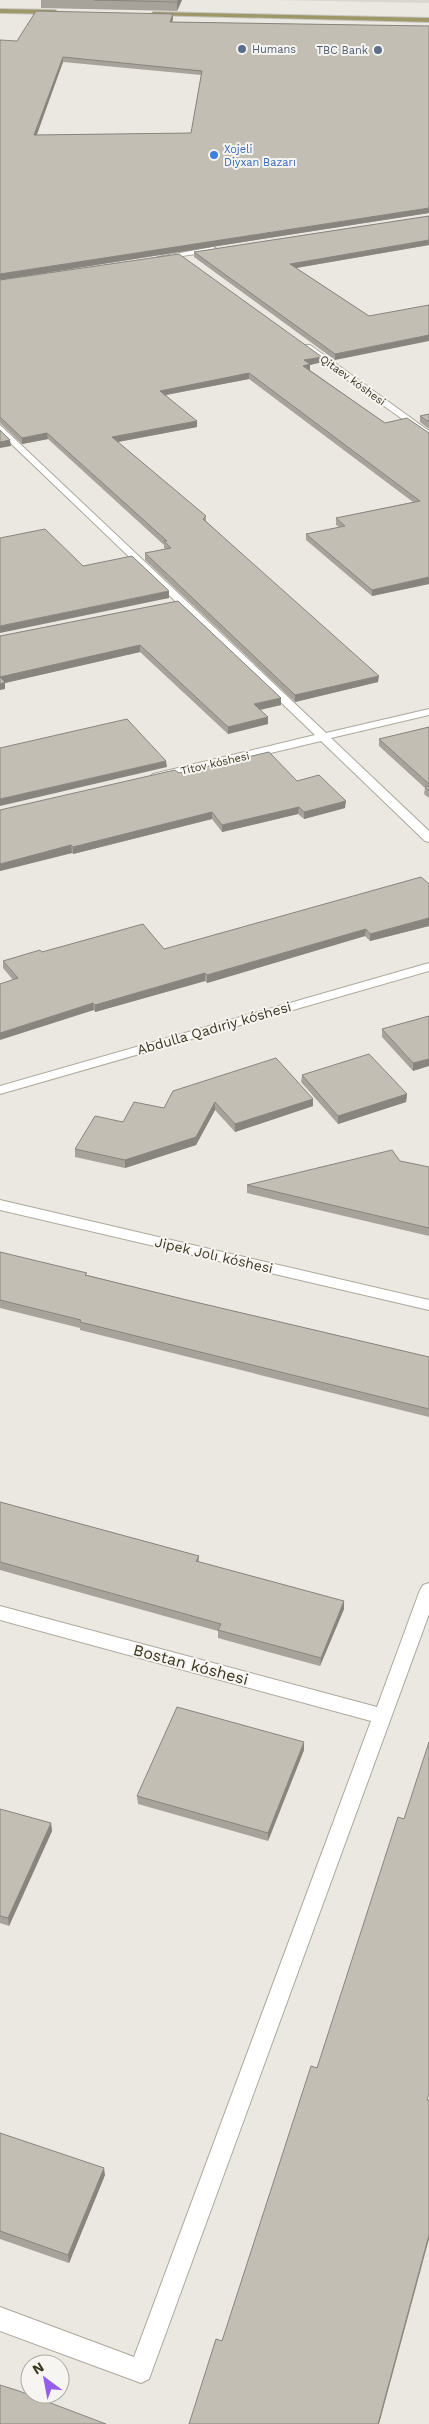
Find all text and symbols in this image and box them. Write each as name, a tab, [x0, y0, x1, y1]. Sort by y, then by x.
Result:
marker: Humans	[236, 43, 248, 55]
place label: Humans	[252, 43, 296, 56]
place label: TBC Bank	[316, 44, 368, 57]
marker: TBC Bank	[372, 44, 384, 56]
place label: Xojeli Diyxan Bazarı	[224, 143, 296, 169]
marker: Xojeli Diyxan Bazarı	[208, 149, 220, 161]
street label: Qitaev kóshesi	[317, 352, 388, 409]
street label: Titov kóshesi	[179, 749, 251, 778]
street label: Abdulla Qadıriy kóshesi	[135, 998, 293, 1058]
street label: Jipek Jolı kóshesi	[153, 1234, 275, 1276]
street label: Bostan kóshesi	[131, 1640, 250, 1689]
north arrow	[20, 2354, 70, 2404]
text: N	[29, 2358, 47, 2378]

